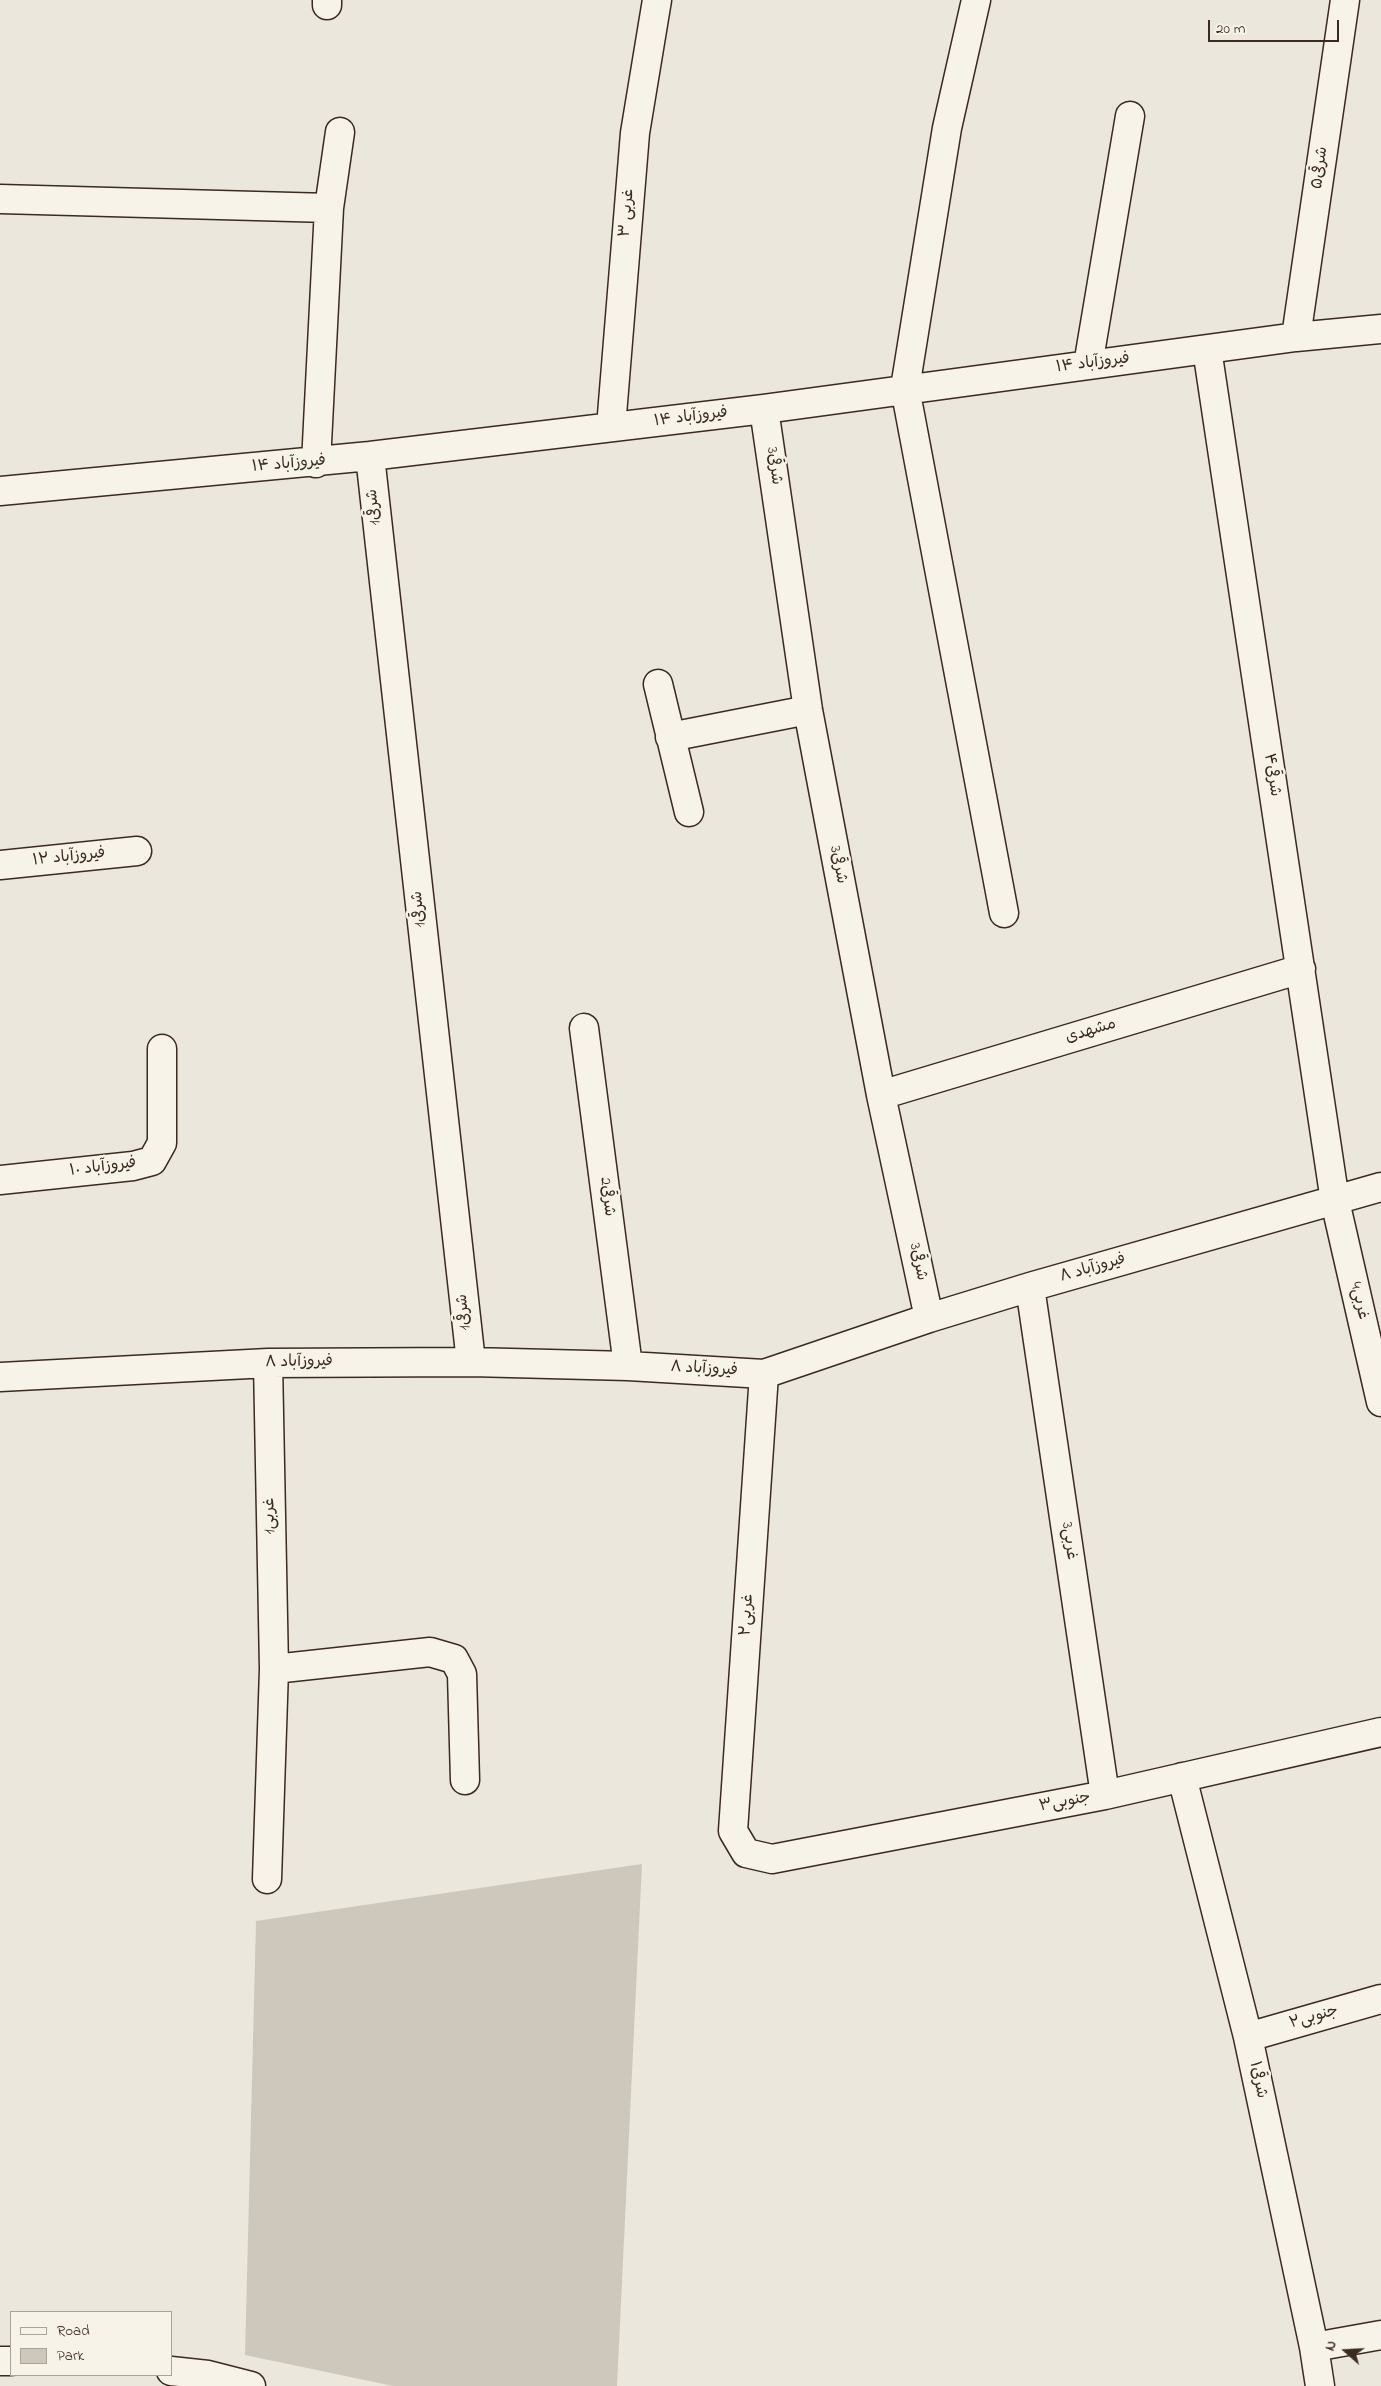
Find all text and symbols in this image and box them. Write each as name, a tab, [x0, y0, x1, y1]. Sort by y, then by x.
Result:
scale bar	[1211, 10, 1342, 42]
text: 20 m	[1216, 18, 1245, 40]
street label: شرقی۵	[1309, 146, 1333, 190]
street label: غربی ۳	[616, 188, 640, 238]
street label: فیروزآباد ۱۴	[1055, 350, 1131, 378]
street label: فیروزآباد ۱۴	[653, 404, 729, 432]
street label: شرقی3	[761, 446, 785, 486]
street label: فیروزآباد ۱۴	[251, 452, 327, 478]
street label: شرقی1	[364, 488, 386, 526]
street label: شرقی۴	[1258, 752, 1284, 798]
street label: شرقی3	[824, 844, 850, 886]
street label: فیروزآباد ۱۲	[32, 845, 106, 871]
street label: شرقی1	[409, 890, 431, 928]
street label: مشهدی	[1063, 1015, 1119, 1049]
street label: فیروزآباد ۱۰	[68, 1154, 138, 1182]
street label: شرقی2	[594, 1176, 618, 1218]
street label: شرقی3	[904, 1241, 930, 1283]
street label: فیروزآباد ۸	[1058, 1250, 1128, 1288]
street label: غربی4	[1344, 1280, 1372, 1322]
street label: شرقی1	[454, 1293, 476, 1331]
street label: فیروزآباد ۸	[265, 1353, 333, 1373]
street label: فیروزآباد ۸	[670, 1359, 738, 1381]
street label: غربی1	[261, 1498, 281, 1534]
street label: غربی3	[1056, 1521, 1080, 1561]
street label: غربی۲	[737, 1593, 759, 1637]
street label: جنوبی۳	[1038, 1789, 1092, 1817]
street label: جنوبی۲	[1287, 2002, 1341, 2034]
street label: شرقی۱	[1244, 2060, 1270, 2100]
legend	[10, 2311, 172, 2376]
text: Road	[57, 2320, 90, 2342]
north arrow	[1321, 2326, 1371, 2376]
text: N	[1320, 2338, 1343, 2354]
text: Park	[57, 2345, 84, 2367]

